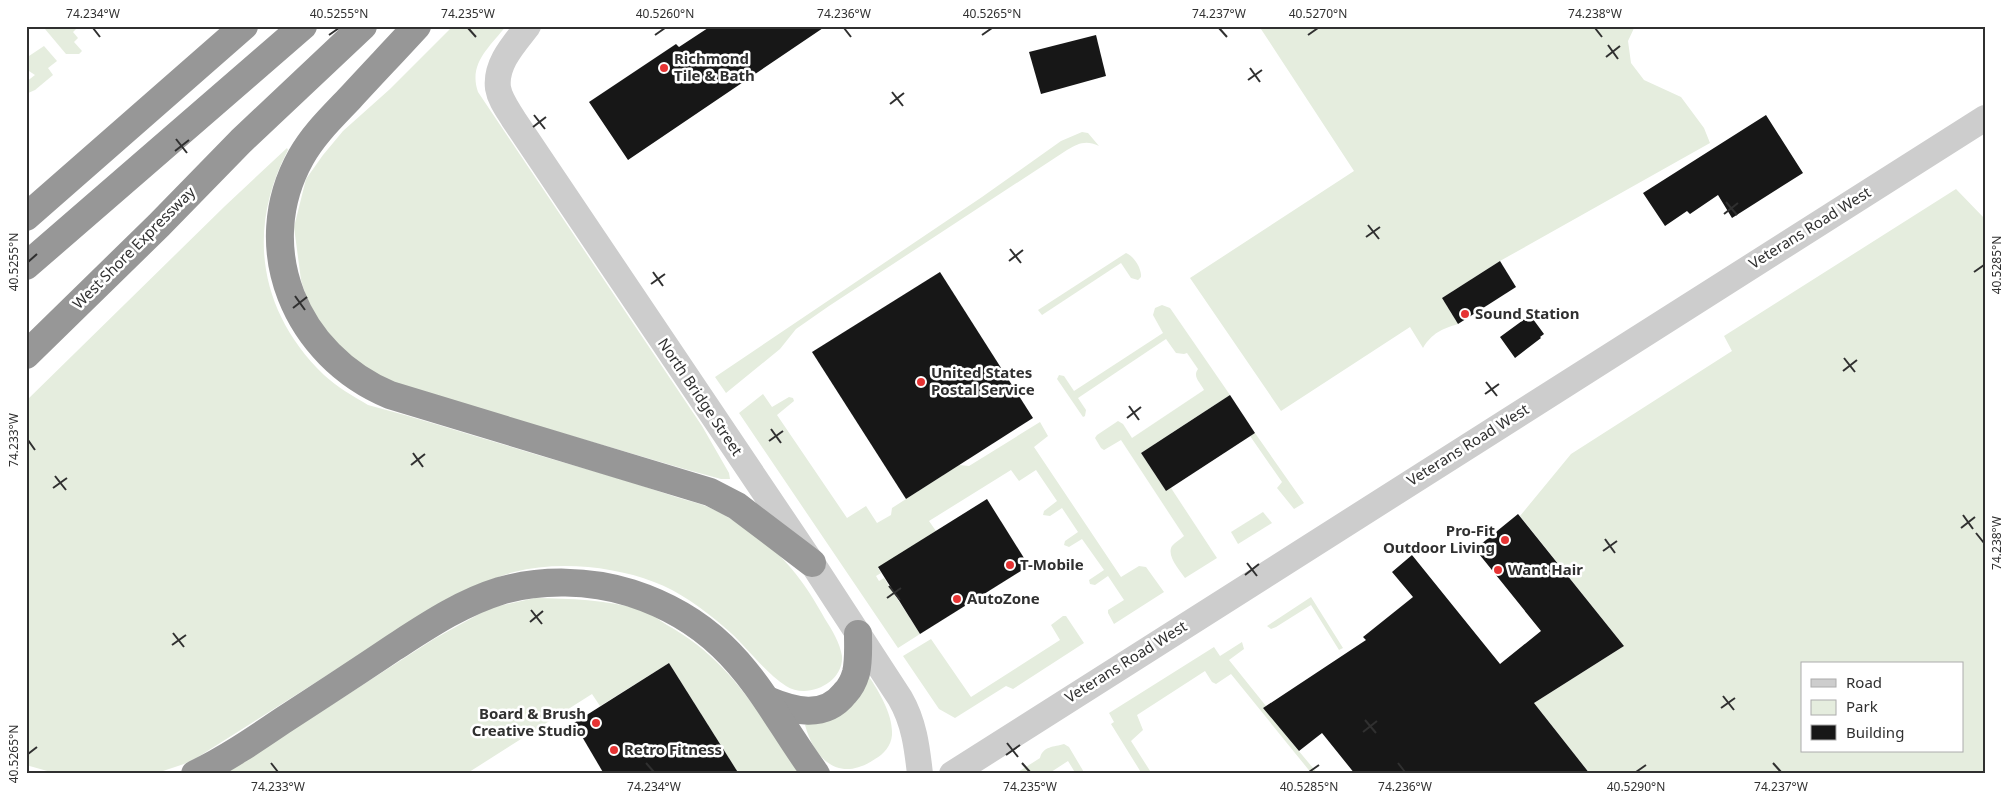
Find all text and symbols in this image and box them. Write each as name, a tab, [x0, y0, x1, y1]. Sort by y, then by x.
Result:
text: 74.234°W	[66, 5, 120, 22]
text: 40.5255°N	[310, 5, 368, 22]
text: 74.235°W	[441, 5, 495, 22]
text: 40.5260°N	[636, 5, 694, 22]
text: 74.236°W	[817, 5, 871, 22]
text: 40.5265°N	[963, 5, 1021, 22]
text: 74.237°W	[1192, 5, 1246, 22]
text: 40.5270°N	[1289, 5, 1347, 22]
text: 74.238°W	[1568, 5, 1622, 22]
place label: Richmond Tile & Bath	[674, 48, 755, 85]
marker: Richmond Tile & Bath	[658, 62, 670, 74]
street label: West Shore Expressway	[68, 181, 199, 313]
street label: Veterans Road West	[1745, 181, 1875, 273]
text: 40.5255°N	[5, 233, 22, 291]
text: 40.5285°N	[1988, 236, 2005, 294]
place label: Sound Station	[1475, 303, 1579, 323]
marker: Sound Station	[1459, 308, 1471, 320]
street label: North Bridge Street	[654, 334, 748, 460]
place label: United States Postal Service	[931, 362, 1035, 399]
marker: United States Postal Service	[915, 376, 927, 388]
street label: Veterans Road West	[1403, 398, 1533, 490]
text: 74.233°W	[5, 413, 22, 467]
text: 74.238°W	[1988, 516, 2005, 570]
place label: Pro-Fit Outdoor Living	[1383, 520, 1495, 557]
marker: Pro-Fit Outdoor Living	[1499, 534, 1511, 546]
place label: T-Mobile	[1020, 554, 1084, 574]
marker: T-Mobile	[1004, 559, 1016, 571]
place label: Want Hair	[1508, 559, 1583, 579]
marker: Want Hair	[1492, 564, 1504, 576]
place label: AutoZone	[967, 588, 1040, 608]
marker: AutoZone	[951, 593, 963, 605]
street label: Veterans Road West	[1061, 615, 1191, 707]
legend	[1801, 662, 1964, 752]
text: Road	[1846, 672, 1882, 692]
text: Park	[1846, 696, 1878, 716]
place label: Board & Brush Creative Studio	[472, 703, 586, 740]
marker: Board & Brush Creative Studio	[590, 717, 602, 729]
text: Building	[1846, 722, 1904, 742]
text: 40.5265°N	[5, 725, 22, 783]
place label: Retro Fitness	[624, 739, 722, 759]
marker: Retro Fitness	[608, 744, 620, 756]
text: 74.233°W	[251, 778, 305, 795]
text: 74.234°W	[627, 778, 681, 795]
text: 74.235°W	[1003, 778, 1057, 795]
text: 40.5285°N	[1280, 778, 1338, 795]
text: 74.236°W	[1378, 778, 1432, 795]
text: 40.5290°N	[1607, 778, 1665, 795]
text: 74.237°W	[1754, 778, 1808, 795]

